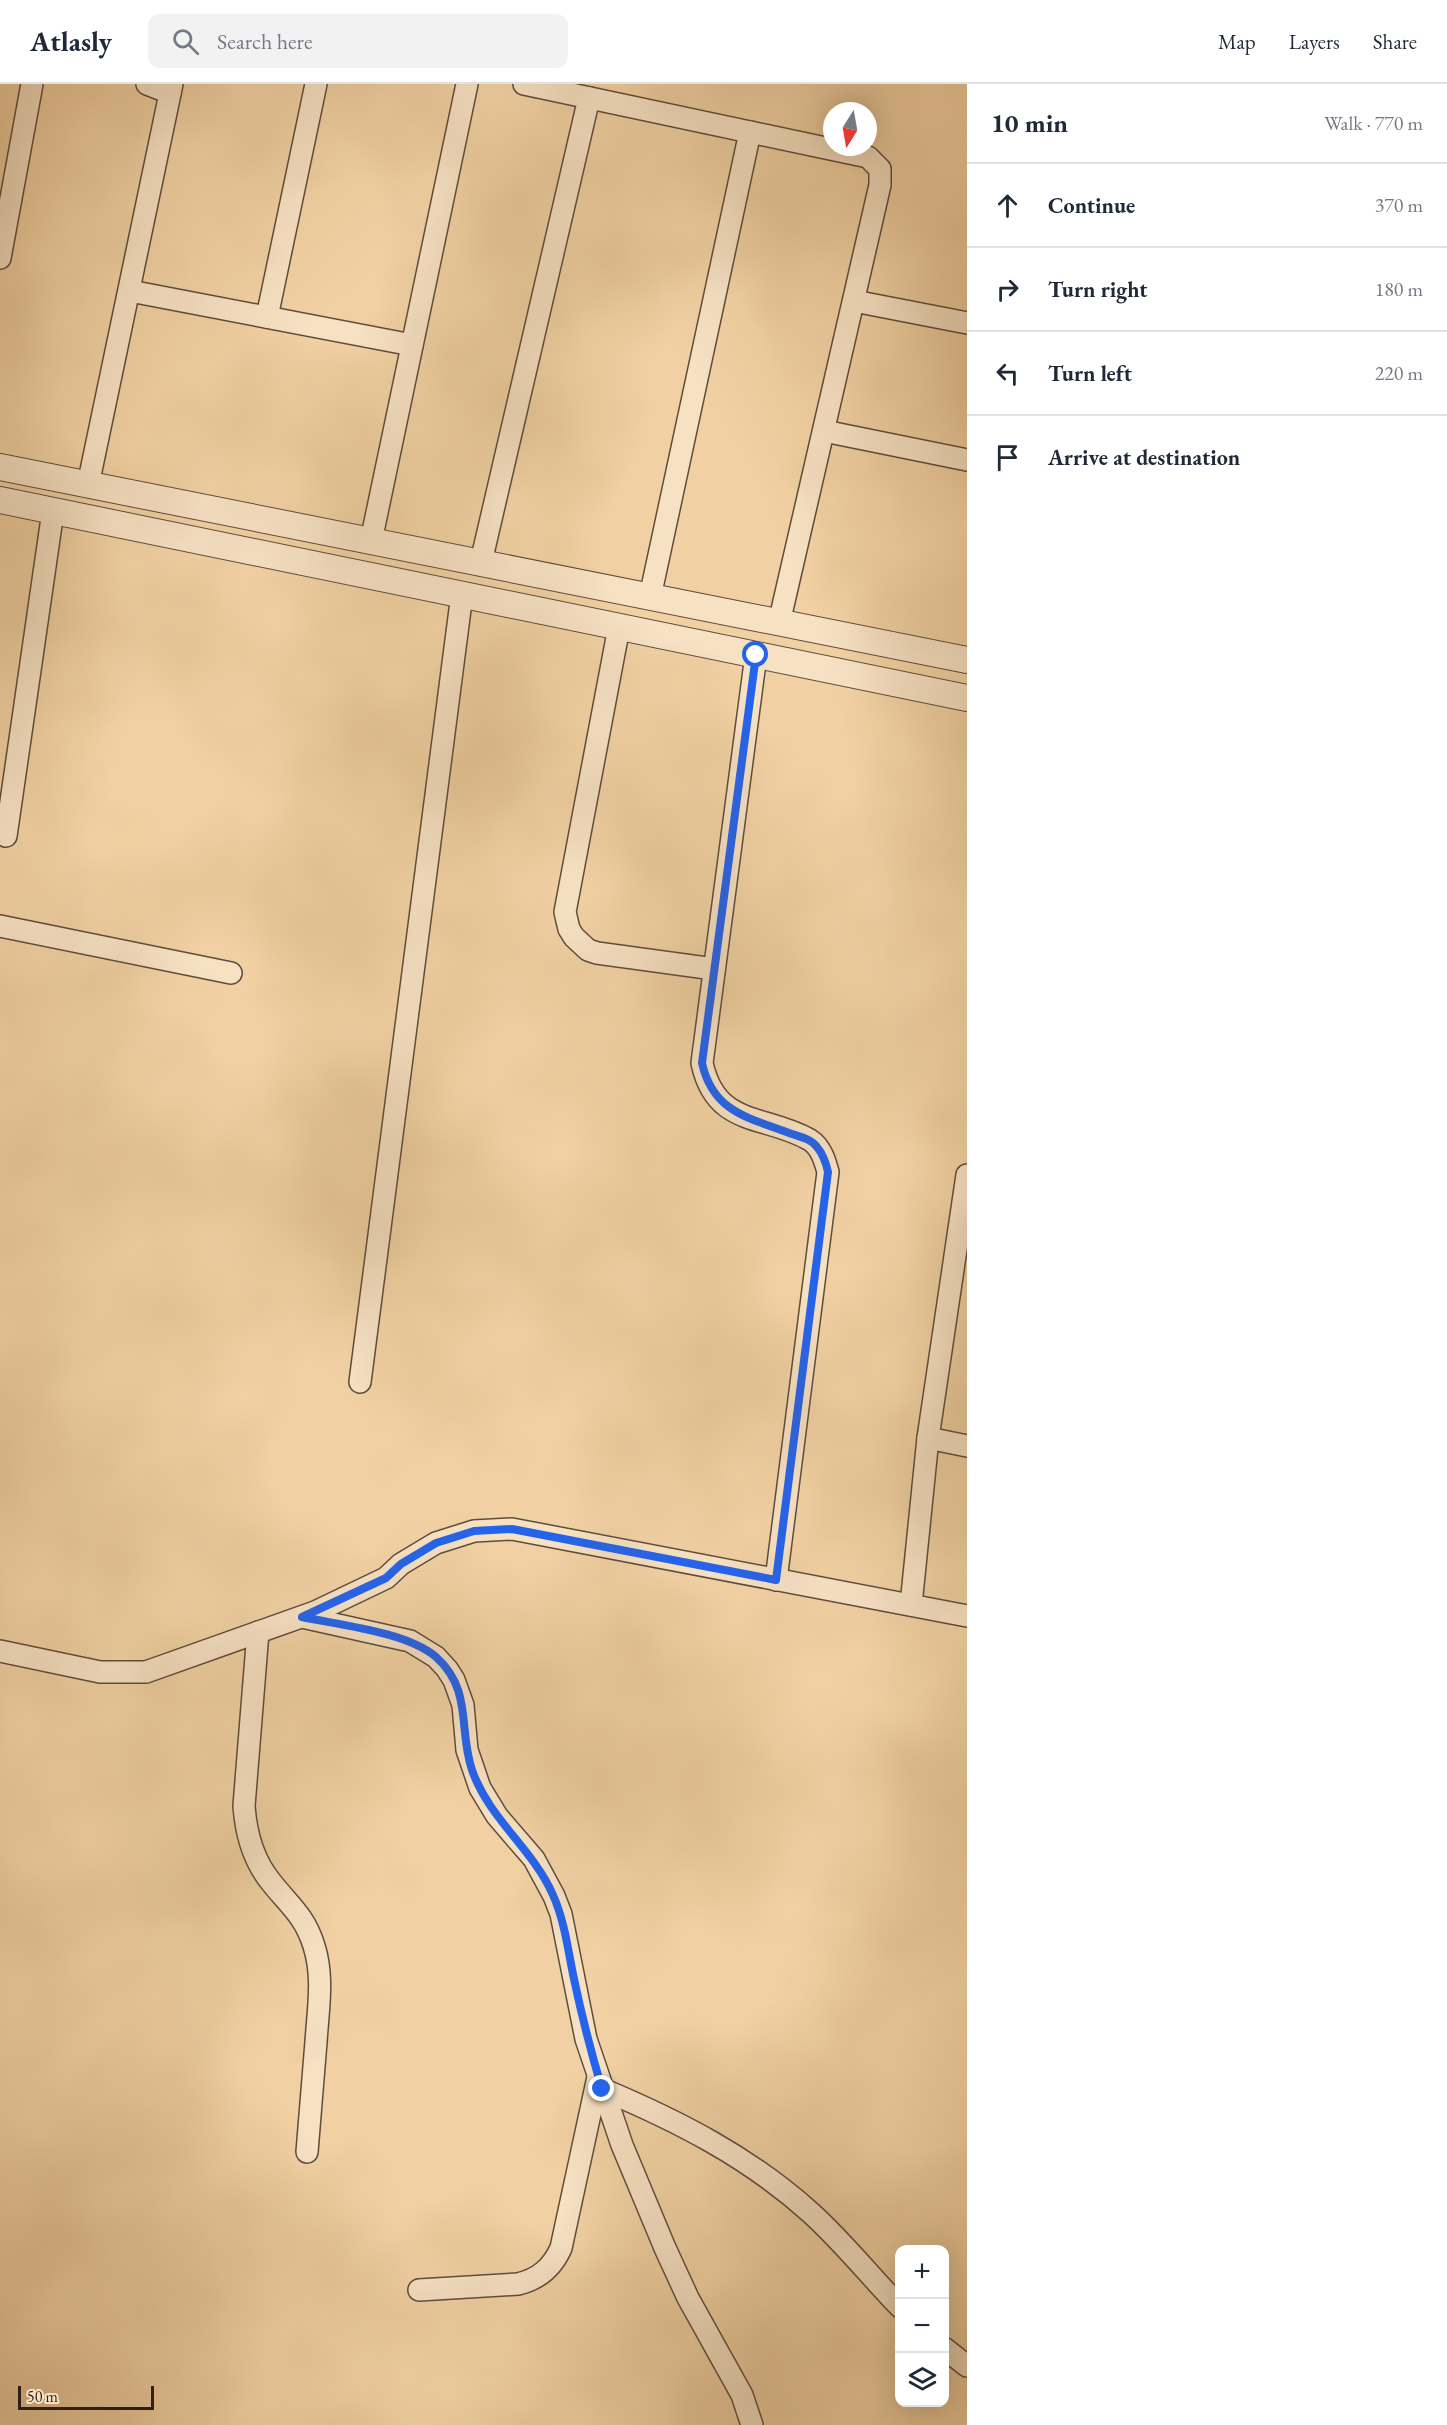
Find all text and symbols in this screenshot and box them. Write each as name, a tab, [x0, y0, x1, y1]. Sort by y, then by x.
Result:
search box	[148, 14, 568, 68]
text: Atlasly	[30, 23, 112, 59]
icon: search	[169, 25, 202, 58]
text: Search here	[217, 27, 313, 56]
text: Map	[1218, 28, 1256, 55]
text: Layers	[1289, 28, 1340, 55]
text: Share	[1373, 28, 1417, 55]
north arrow	[823, 102, 877, 156]
text: 10 min	[991, 106, 1068, 140]
text: Walk · 770 m	[1324, 110, 1423, 136]
icon: ahead	[991, 189, 1024, 222]
text: Continue	[1048, 191, 1135, 220]
text: 370 m	[1375, 192, 1423, 218]
icon: right	[991, 273, 1024, 306]
text: Turn right	[1048, 275, 1147, 304]
text: 180 m	[1375, 276, 1423, 302]
icon: left	[991, 357, 1024, 390]
text: Turn left	[1048, 359, 1132, 388]
text: 220 m	[1375, 360, 1423, 386]
icon: arrive	[991, 441, 1024, 474]
text: Arrive at destination	[1048, 443, 1240, 472]
route start	[742, 641, 768, 667]
route end	[588, 2075, 614, 2101]
map controls	[895, 2245, 949, 2407]
button: +	[895, 2245, 949, 2299]
button: −	[895, 2299, 949, 2353]
button: layers	[895, 2353, 949, 2407]
scale bar	[18, 2383, 154, 2410]
text: 50 m	[27, 2386, 58, 2407]

